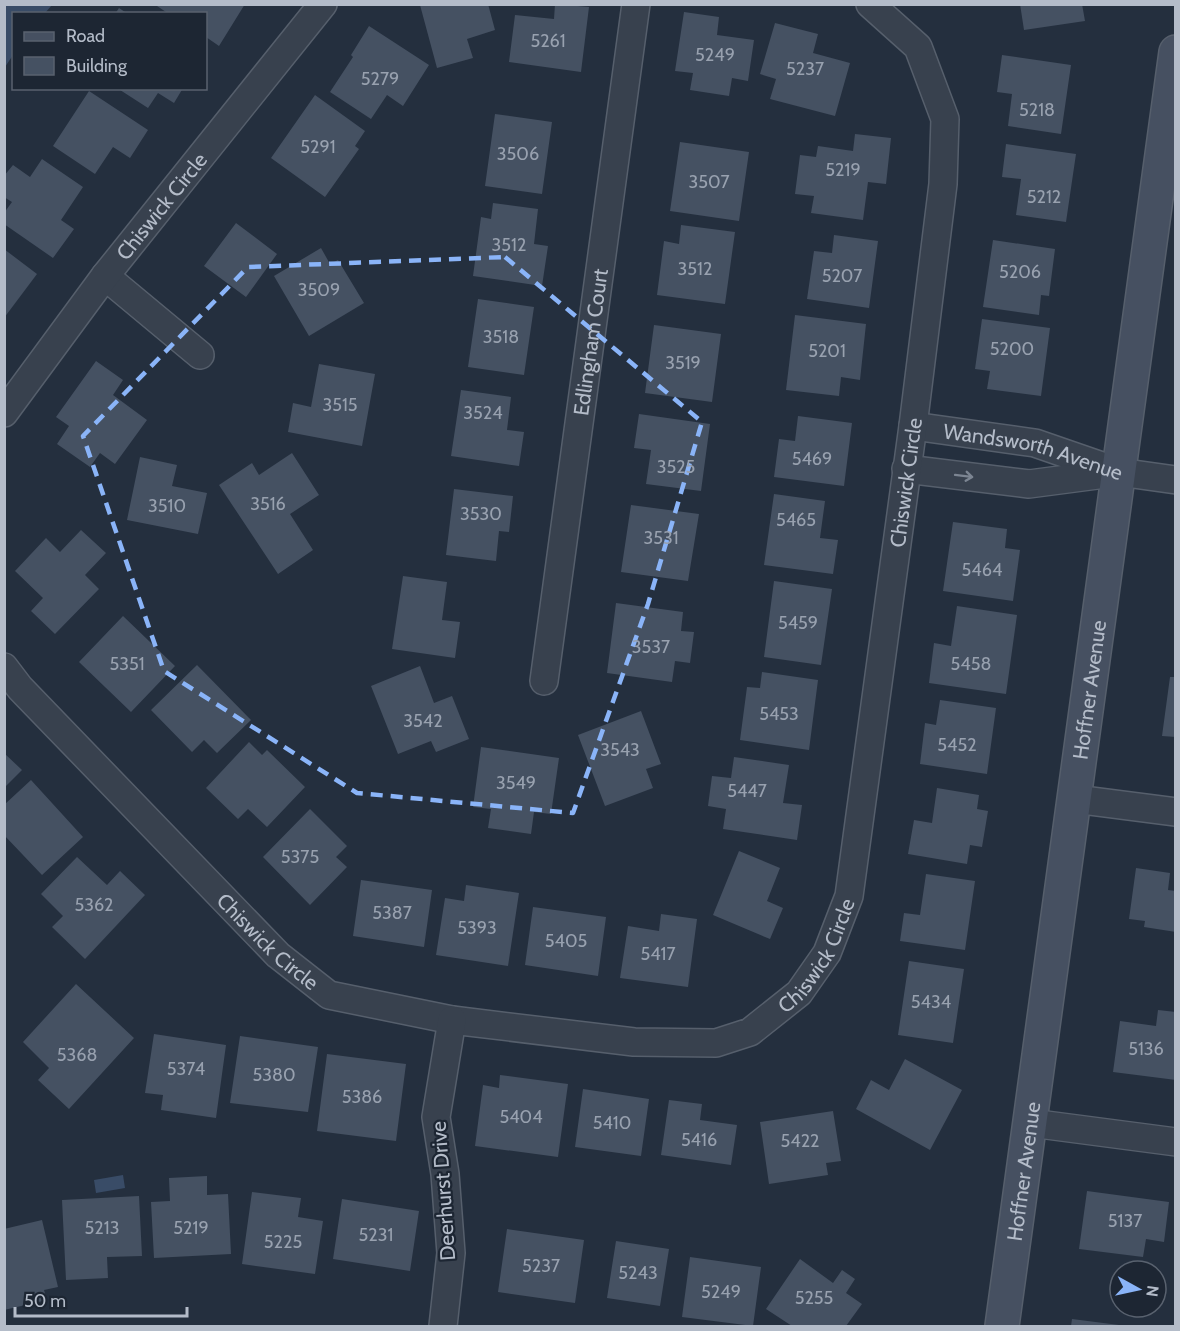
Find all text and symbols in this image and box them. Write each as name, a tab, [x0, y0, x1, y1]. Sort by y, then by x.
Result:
legend	[12, 12, 207, 90]
text: Road	[66, 25, 105, 47]
house number: 5261	[530, 30, 566, 52]
house number: 5249	[695, 44, 735, 66]
text: Building	[66, 55, 128, 77]
house number: 5237	[786, 58, 824, 80]
house number: 5279	[361, 68, 399, 90]
house number: 5218	[1019, 99, 1055, 121]
house number: 5291	[300, 136, 336, 158]
house number: 3506	[497, 143, 539, 165]
street label: Chiswick Circle	[111, 147, 212, 265]
house number: 5219	[825, 159, 861, 181]
house number: 3507	[689, 171, 729, 193]
house number: 5212	[1027, 186, 1061, 208]
house number: 3512	[492, 234, 526, 256]
house number: 3512	[678, 258, 712, 280]
house number: 5206	[999, 261, 1041, 283]
house number: 5207	[822, 265, 862, 287]
street label: Edlingham Court	[568, 267, 612, 417]
house number: 3509	[298, 279, 340, 301]
house number: 3518	[483, 326, 519, 348]
house number: 5200	[990, 338, 1034, 360]
house number: 5201	[808, 340, 846, 362]
house number: 3519	[665, 352, 701, 374]
house number: 3515	[322, 394, 358, 416]
house number: 3524	[463, 402, 503, 424]
street label: Chiswick Circle	[884, 416, 926, 549]
street label: Wandsworth Avenue	[942, 418, 1126, 485]
house number: 5469	[792, 448, 832, 470]
house number: 3525	[657, 456, 695, 478]
one-way arrow	[954, 470, 974, 481]
house number: 3516	[250, 493, 286, 515]
house number: 3510	[148, 495, 186, 517]
house number: 3530	[460, 503, 502, 525]
house number: 5465	[776, 509, 816, 531]
house number: 3531	[643, 527, 679, 549]
house number: 5464	[962, 559, 1002, 581]
house number: 5459	[778, 612, 818, 634]
street label: Hoffner Avenue	[1067, 618, 1111, 761]
house number: 3537	[632, 636, 670, 658]
house number: 5351	[109, 653, 145, 675]
house number: 5458	[951, 653, 991, 675]
house number: 5453	[759, 703, 799, 725]
house number: 3542	[403, 710, 443, 732]
house number: 5452	[937, 734, 977, 756]
house number: 3543	[600, 739, 640, 761]
house number: 3549	[496, 772, 536, 794]
house number: 5447	[727, 780, 767, 802]
house number: 5375	[281, 846, 319, 868]
street label: Chiswick Circle	[212, 887, 324, 995]
house number: 5362	[74, 894, 114, 916]
street label: Chiswick Circle	[772, 894, 860, 1018]
house number: 5387	[372, 902, 412, 924]
house number: 5393	[457, 917, 497, 939]
house number: 5405	[545, 930, 587, 952]
house number: 5417	[640, 943, 676, 965]
house number: 5434	[911, 991, 951, 1013]
house number: 5136	[1128, 1038, 1164, 1060]
house number: 5368	[57, 1044, 97, 1066]
house number: 5374	[167, 1058, 205, 1080]
house number: 5380	[253, 1064, 295, 1086]
house number: 5386	[342, 1086, 382, 1108]
street label: Hoffner Avenue	[1001, 1100, 1045, 1243]
house number: 5404	[499, 1106, 543, 1128]
house number: 5410	[593, 1112, 631, 1134]
street label: Deerhurst Drive	[426, 1120, 460, 1262]
house number: 5416	[681, 1129, 717, 1151]
house number: 5422	[780, 1130, 820, 1152]
house number: 5137	[1108, 1210, 1142, 1232]
house number: 5213	[85, 1217, 119, 1239]
house number: 5219	[173, 1217, 209, 1239]
house number: 5231	[359, 1224, 393, 1246]
house number: 5225	[264, 1231, 302, 1253]
house number: 5237	[522, 1255, 560, 1277]
north arrow	[1108, 1259, 1168, 1319]
house number: 5243	[618, 1262, 658, 1284]
scale bar	[15, 1280, 188, 1318]
house number: 5249	[701, 1281, 741, 1303]
text: N	[1142, 1284, 1163, 1298]
house number: 5255	[795, 1287, 833, 1309]
text: 50 m	[24, 1290, 66, 1312]

